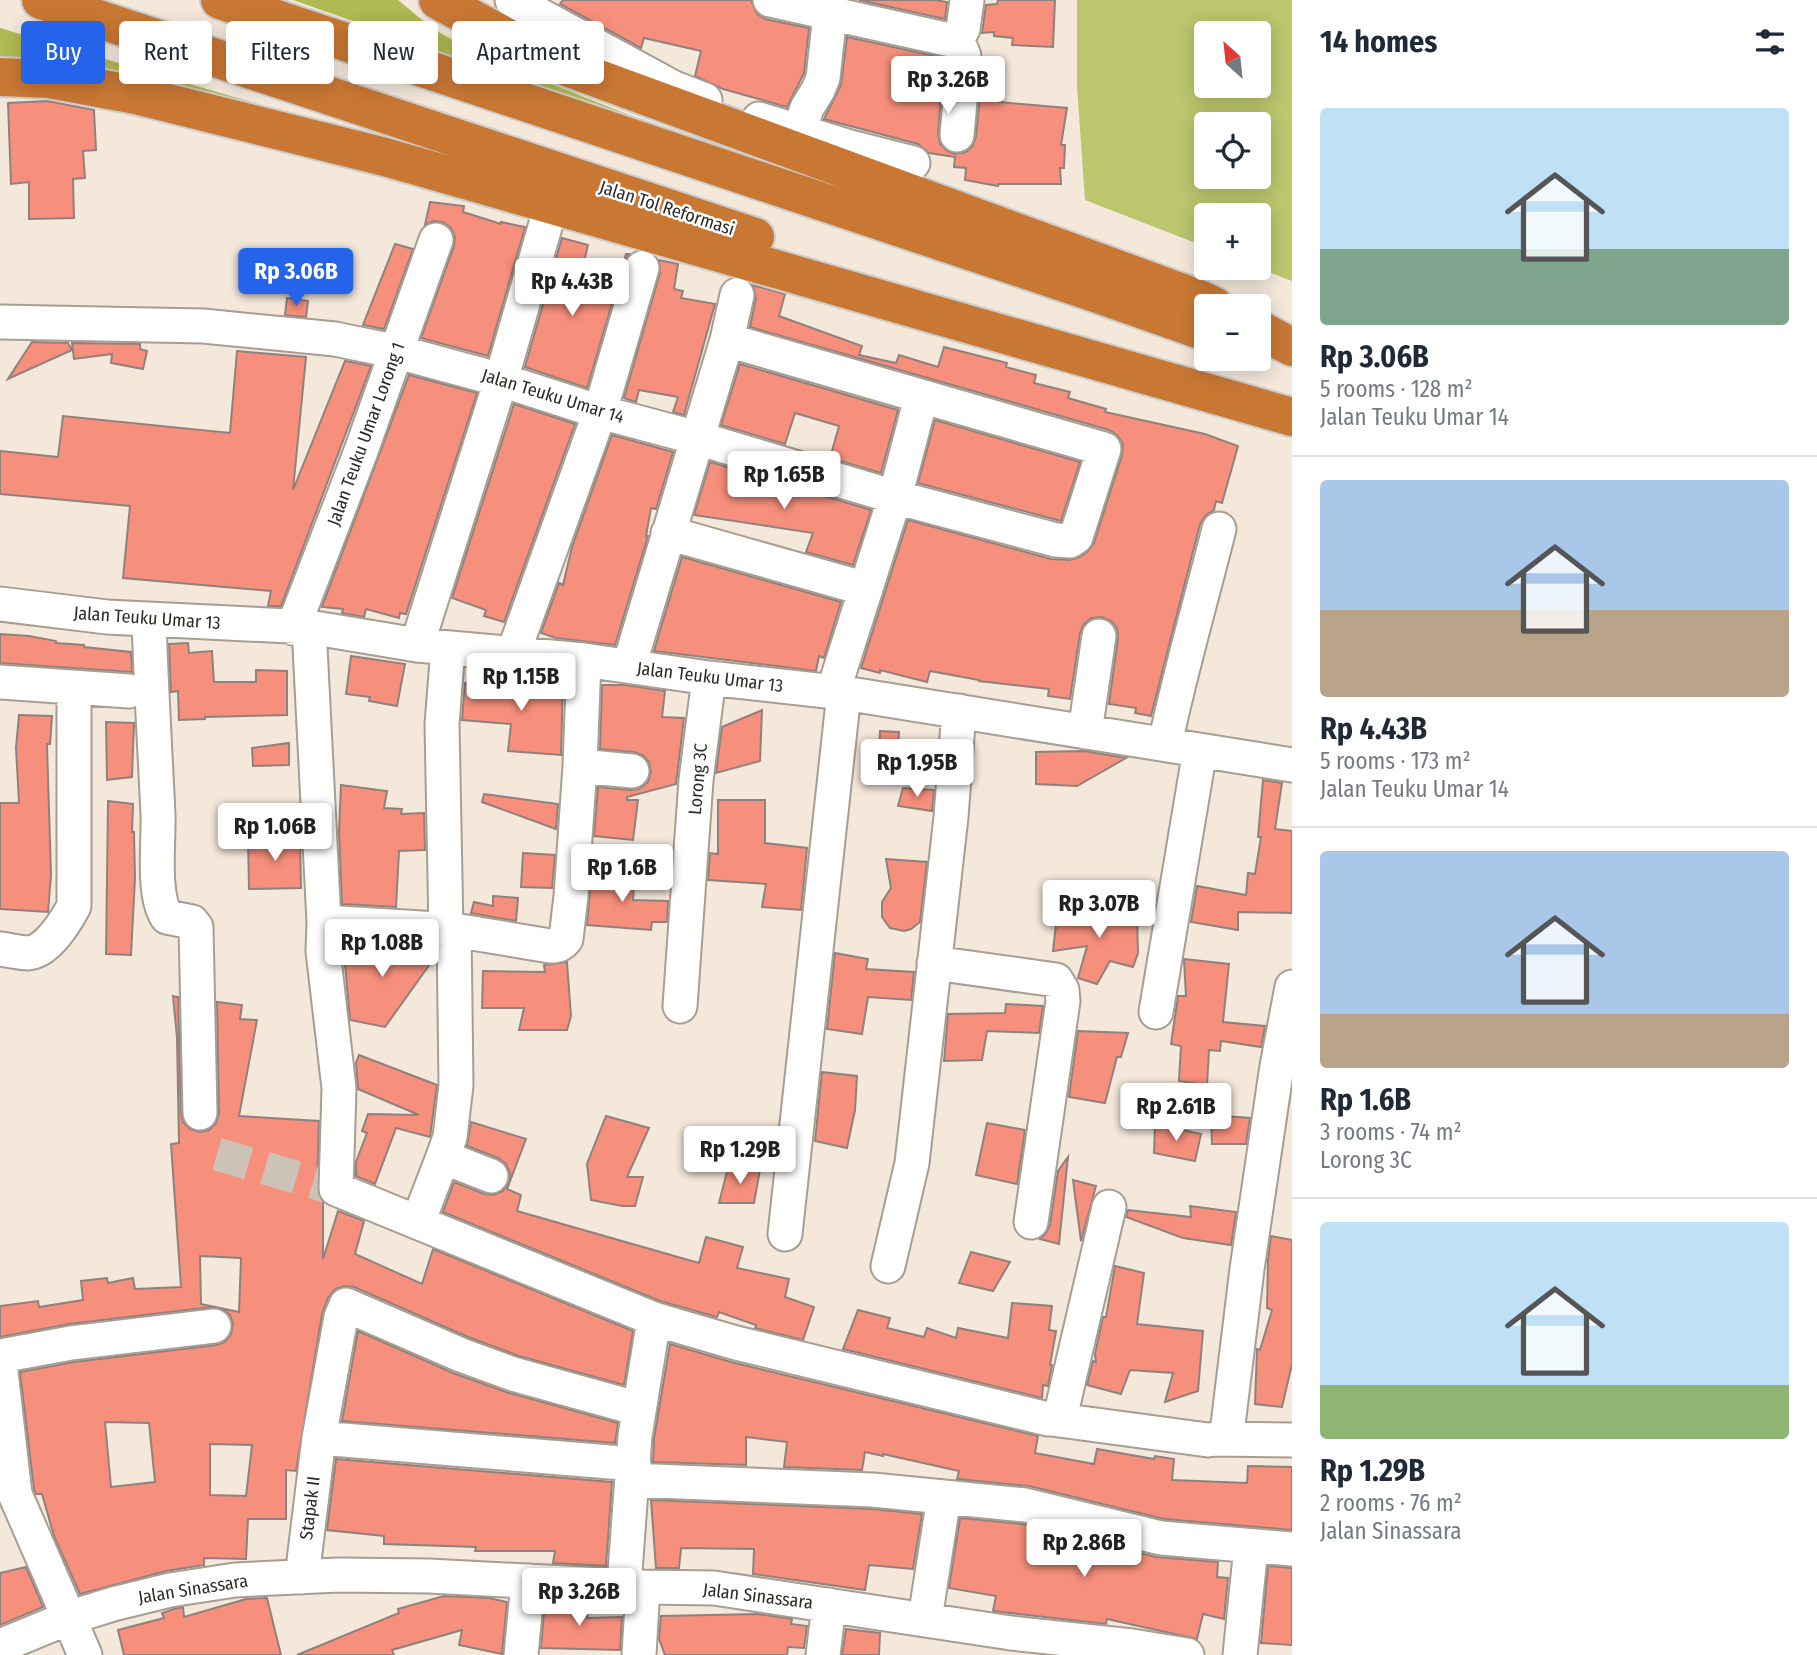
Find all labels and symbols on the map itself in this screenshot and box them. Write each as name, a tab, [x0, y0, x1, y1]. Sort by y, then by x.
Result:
north arrow	[1194, 21, 1270, 98]
pin: Rp 3.26B	[876, 57, 1020, 116]
street label: Jalan Tol Reformasi	[597, 176, 737, 240]
pin: Rp 3.06B	[224, 248, 368, 308]
pin: Rp 4.43B	[500, 258, 644, 318]
street label: Jalan Teuku Umar Lorong 1	[323, 339, 409, 529]
street label: Jalan Teuku Umar 14	[479, 364, 627, 428]
pin: Rp 1.65B	[712, 452, 856, 511]
street label: Jalan Teuku Umar 13	[73, 602, 221, 634]
pin: Rp 1.15B	[449, 654, 593, 713]
street label: Jalan Teuku Umar 13	[636, 657, 784, 697]
pin: Rp 1.95B	[845, 740, 989, 799]
street label: Lorong 3C	[684, 742, 712, 816]
pin: Rp 1.06B	[203, 804, 347, 863]
pin: Rp 1.6B	[557, 844, 687, 904]
pin: Rp 3.07B	[1027, 880, 1171, 940]
pin: Rp 1.08B	[310, 920, 454, 979]
pin: Rp 2.61B	[1104, 1084, 1248, 1143]
pin: Rp 1.29B	[668, 1126, 812, 1186]
street label: Stapak II	[295, 1475, 325, 1541]
pin: Rp 2.86B	[1012, 1520, 1156, 1579]
pin: Rp 3.26B	[507, 1568, 651, 1628]
street label: Jalan Sinassara	[137, 1569, 250, 1609]
street label: Jalan Sinassara	[702, 1578, 815, 1614]

